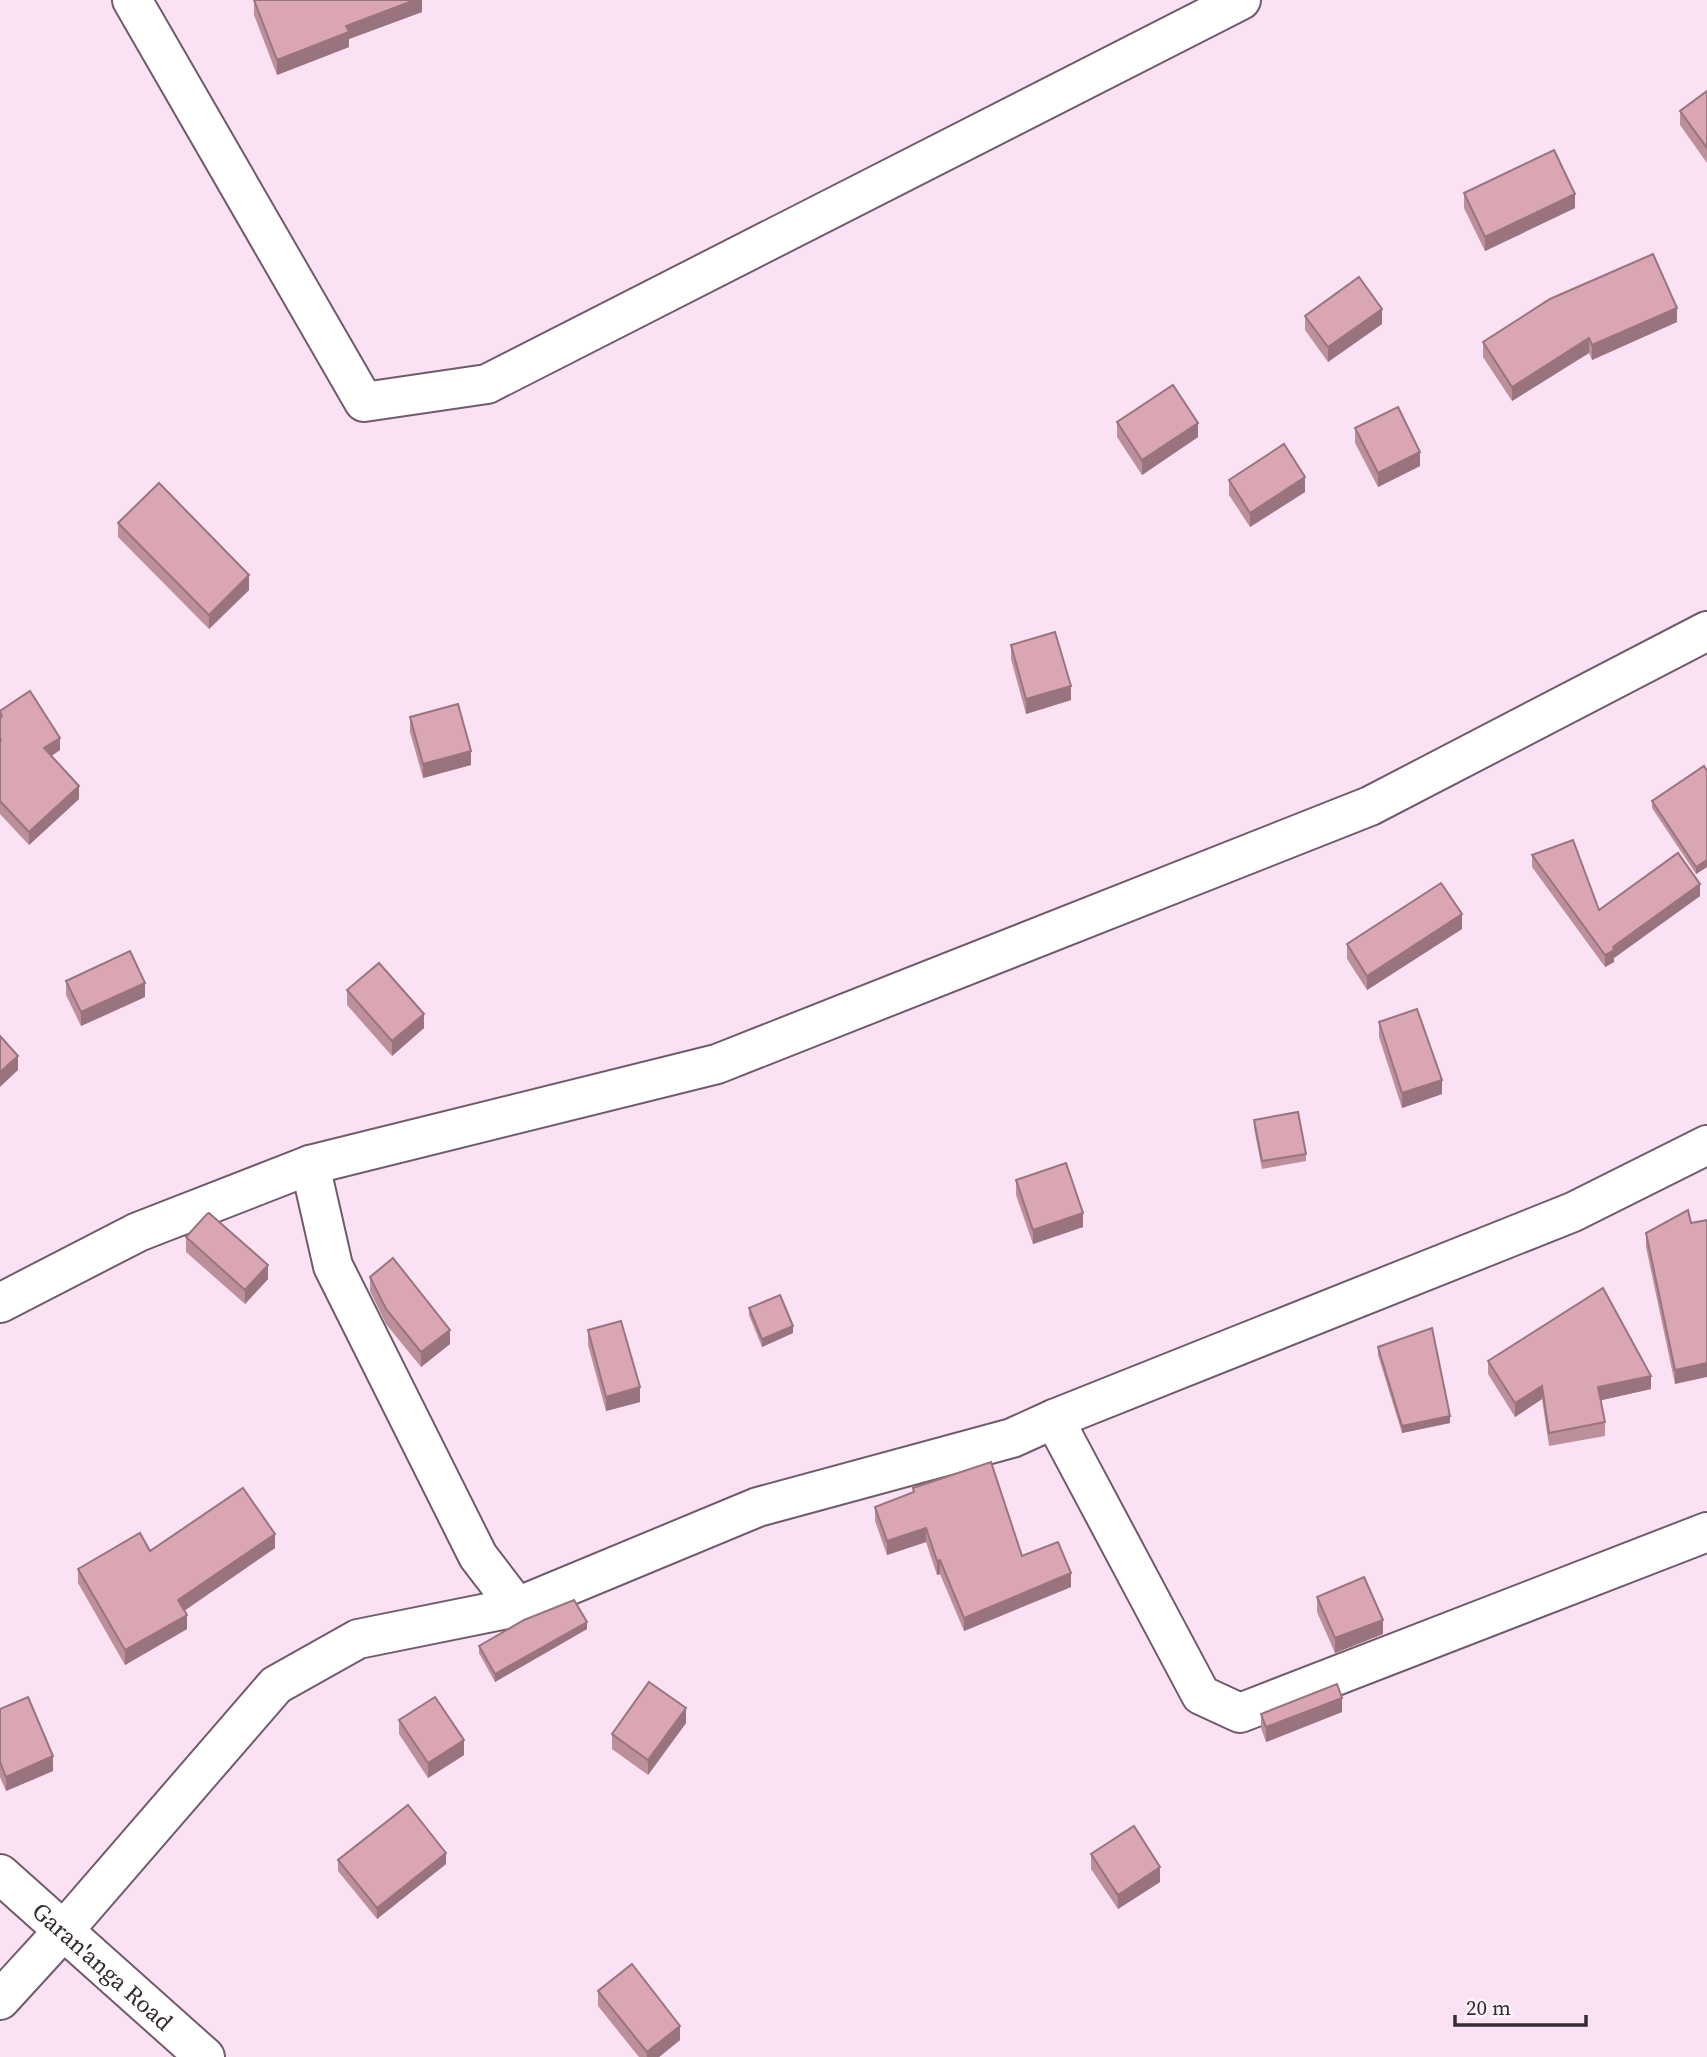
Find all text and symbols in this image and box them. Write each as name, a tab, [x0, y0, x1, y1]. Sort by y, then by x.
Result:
street label: Garan'anga Road	[25, 1894, 181, 2038]
scale bar	[1455, 1983, 1586, 2027]
text: 20 m	[1466, 1993, 1511, 2022]

